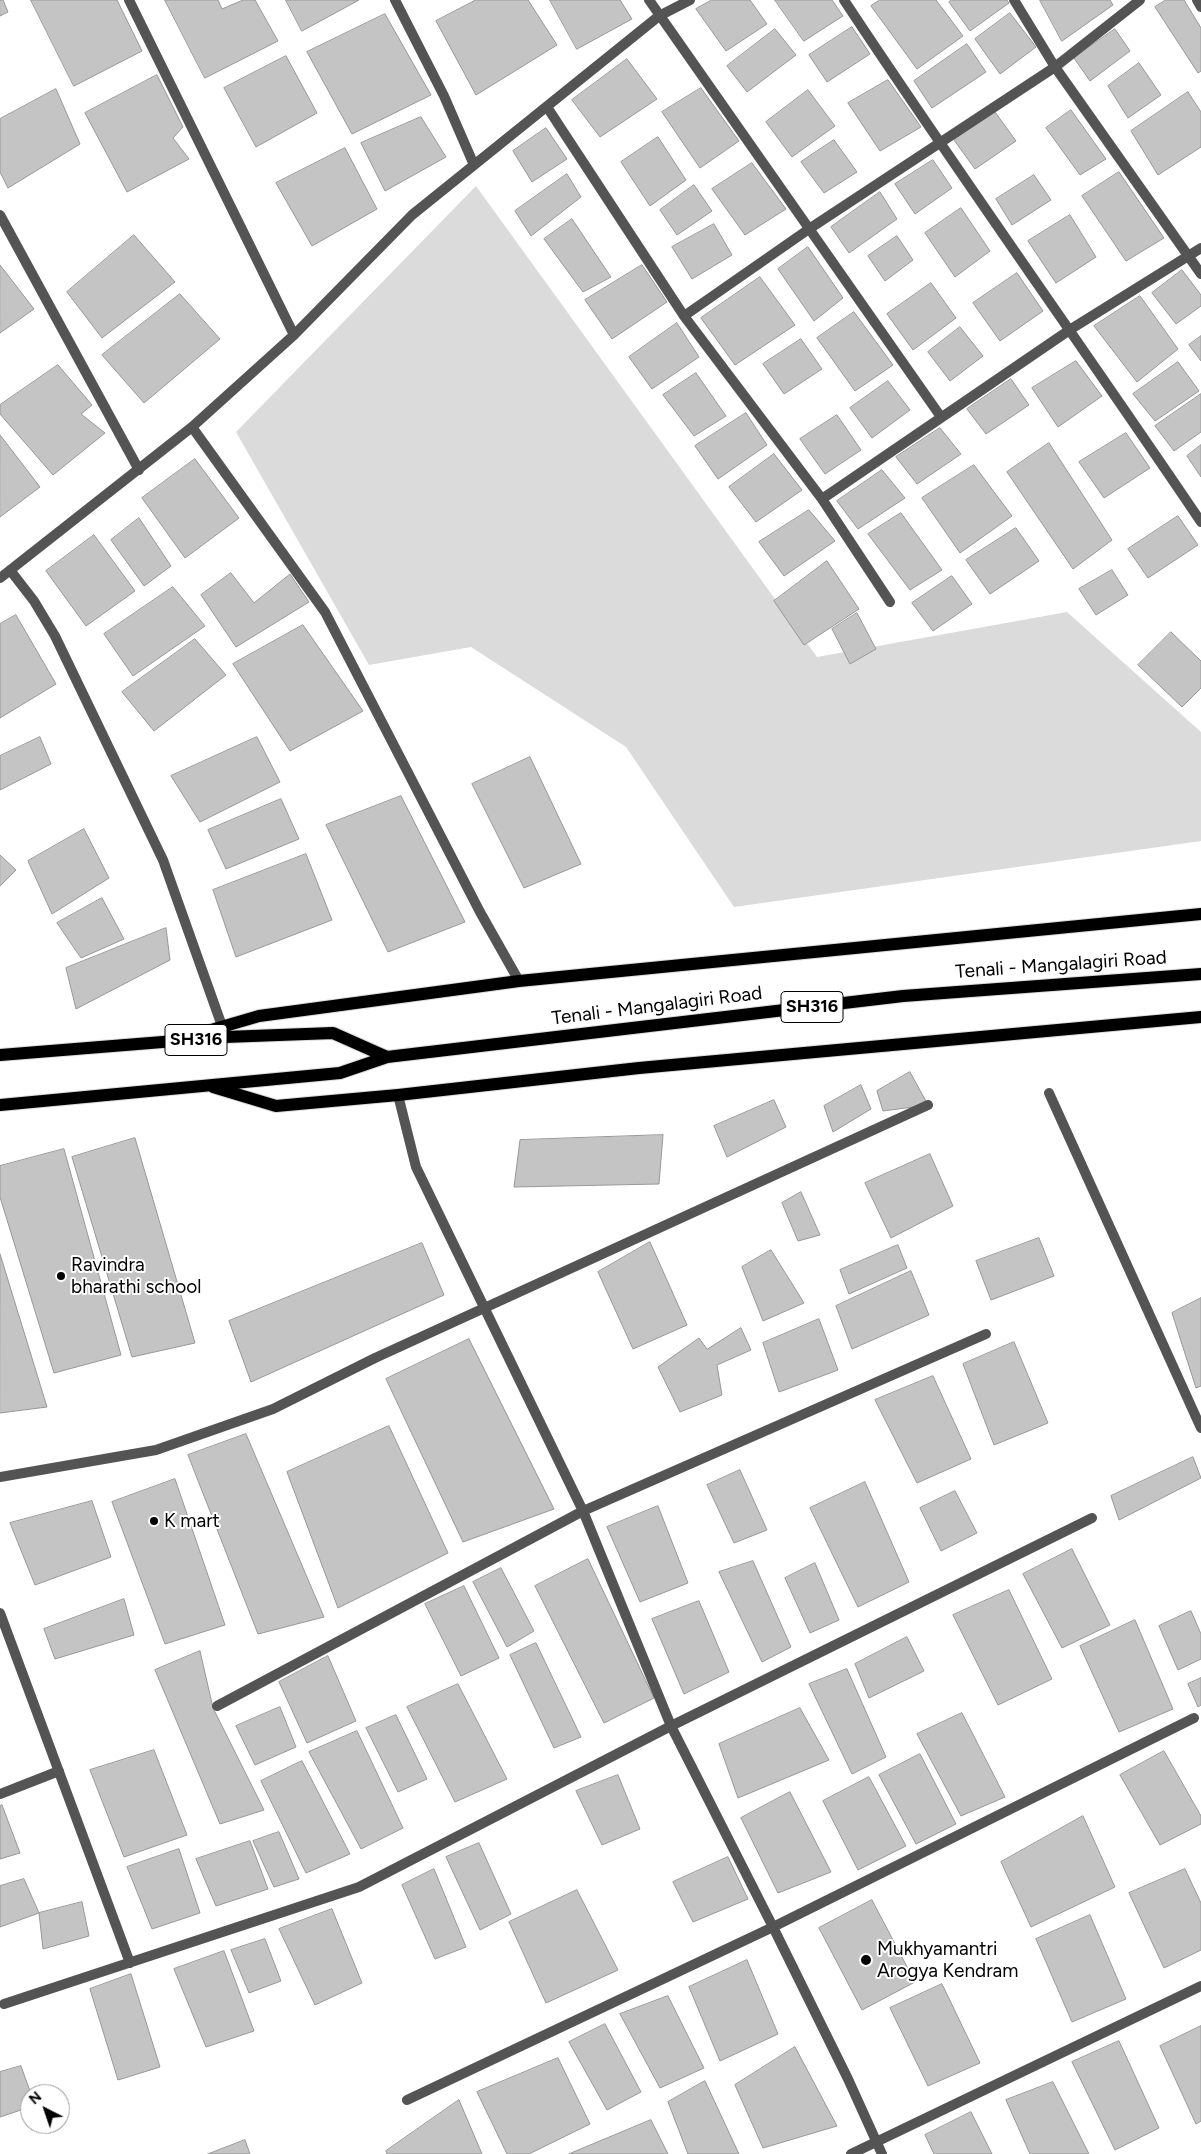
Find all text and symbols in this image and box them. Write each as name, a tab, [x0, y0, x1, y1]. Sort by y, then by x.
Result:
street label: Tenali - Mangalagiri Road	[955, 946, 1167, 984]
street label: Tenali - Mangalagiri Road	[551, 982, 763, 1030]
road number: SH316	[781, 992, 843, 1022]
road number: SH316	[165, 1024, 227, 1056]
place label: Ravindra bharathi school	[71, 1254, 201, 1298]
marker: Ravindra bharathi school	[55, 1270, 67, 1282]
place label: K mart	[164, 1510, 220, 1532]
marker: K mart	[148, 1515, 160, 1527]
place label: Mukhyamantri Arogya Kendram	[877, 1938, 1018, 1982]
marker: Mukhyamantri Arogya Kendram	[859, 1953, 873, 1967]
north arrow	[20, 2084, 70, 2134]
text: N	[26, 2088, 45, 2108]

